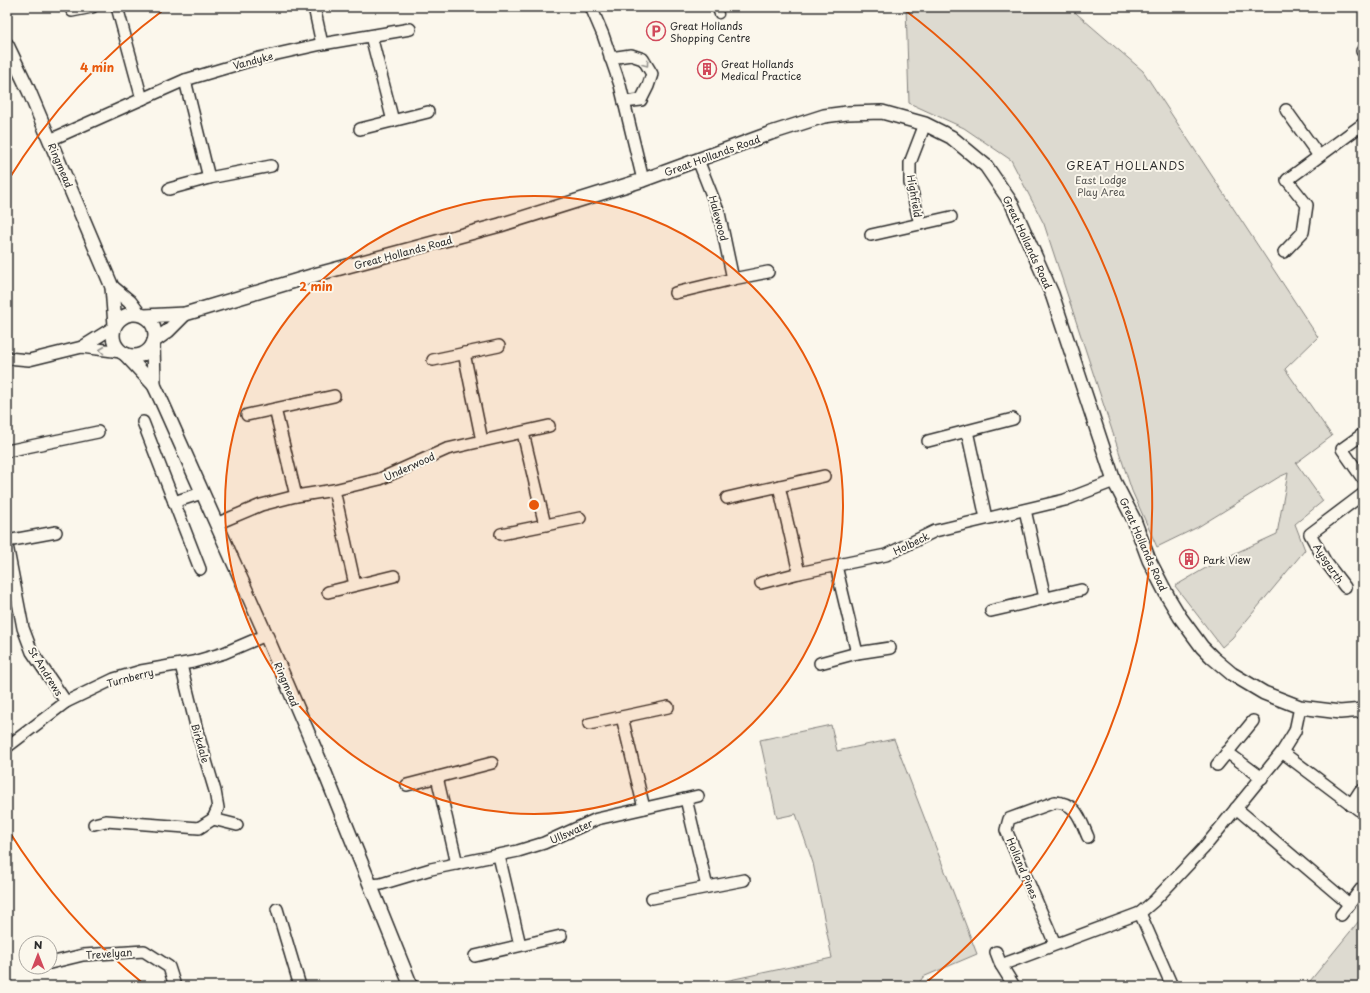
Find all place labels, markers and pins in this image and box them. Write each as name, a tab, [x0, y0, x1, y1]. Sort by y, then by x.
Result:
place label: Great Hollands Shopping Centre	[670, 18, 750, 45]
parking icon: Great Hollands Shopping Centre	[645, 20, 667, 42]
place label: Great Hollands Medical Practice	[721, 56, 801, 83]
building icon: Great Hollands Medical Practice	[696, 58, 718, 80]
centre of rings	[527, 498, 541, 512]
building icon: Park View	[1178, 548, 1200, 570]
place label: Park View	[1203, 552, 1251, 567]

